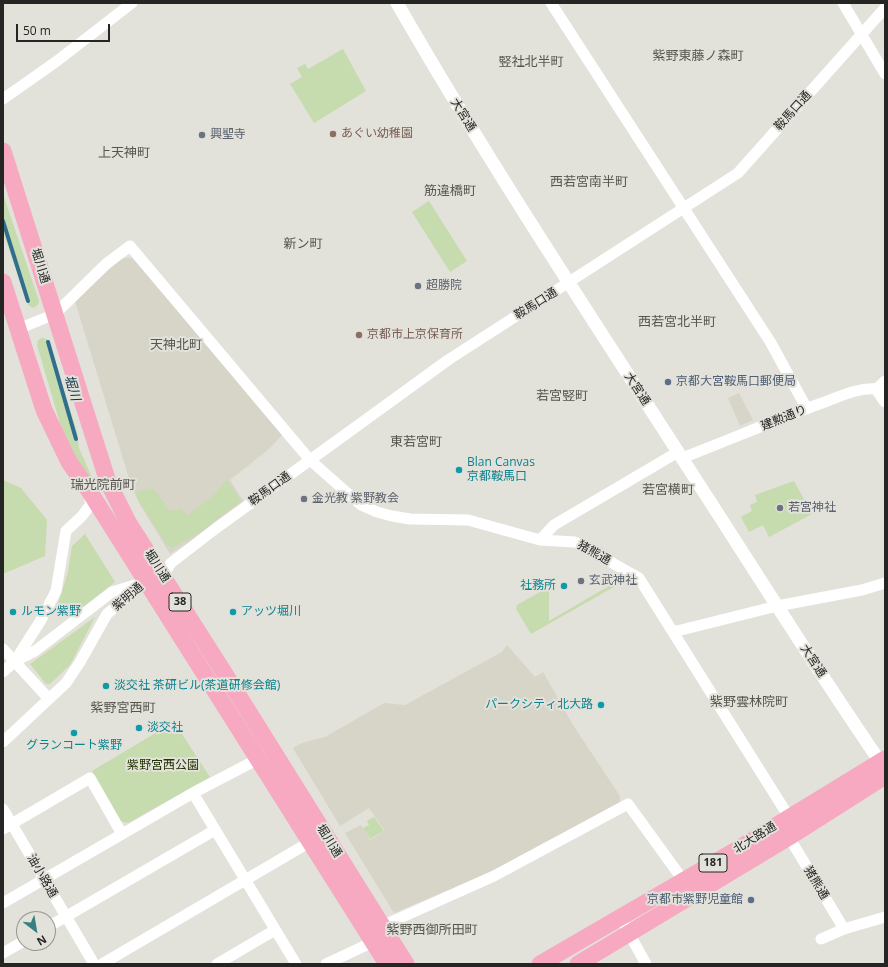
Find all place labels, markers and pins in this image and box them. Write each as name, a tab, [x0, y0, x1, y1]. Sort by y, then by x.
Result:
place label: あぐい幼稚園	[341, 127, 413, 141]
place label: 興聖寺	[210, 128, 246, 142]
marker: あぐい幼稚園	[328, 129, 338, 139]
marker: 興聖寺	[197, 130, 207, 140]
place label: 超勝院	[426, 279, 462, 293]
marker: 超勝院	[413, 281, 423, 291]
place label: 京都市上京保育所	[367, 328, 463, 342]
marker: 京都市上京保育所	[354, 330, 364, 340]
place label: 京都大宮鞍馬口郵便局	[676, 375, 796, 389]
marker: 京都大宮鞍馬口郵便局	[663, 377, 673, 387]
place label: Blan Canvas 京都鞍馬口	[467, 456, 535, 484]
marker: Blan Canvas 京都鞍馬口	[454, 465, 464, 475]
place label: 金光教 紫野教会	[312, 492, 399, 506]
marker: 金光教 紫野教会	[299, 494, 309, 504]
place label: 若宮神社	[788, 501, 836, 515]
marker: 若宮神社	[775, 503, 785, 513]
place label: 玄武神社	[589, 574, 637, 588]
marker: 玄武神社	[576, 576, 586, 586]
place label: 社務所	[520, 579, 556, 593]
marker: 社務所	[559, 581, 569, 591]
place label: ルモン紫野	[21, 605, 81, 619]
place label: アッツ堀川	[241, 605, 301, 619]
marker: ルモン紫野	[8, 607, 18, 617]
marker: アッツ堀川	[228, 607, 238, 617]
place label: 淡交社 茶研ビル(茶道研修会館)	[114, 679, 280, 693]
marker: 淡交社 茶研ビル(茶道研修会館)	[101, 681, 111, 691]
place label: パークシティ北大路	[485, 698, 593, 712]
marker: パークシティ北大路	[596, 700, 606, 710]
place label: 淡交社	[147, 721, 183, 735]
marker: 淡交社	[134, 723, 144, 733]
marker: グランコート紫野	[69, 728, 79, 738]
place label: グランコート紫野	[26, 739, 122, 753]
place label: 京都市紫野児童館	[647, 893, 743, 907]
marker: 京都市紫野児童館	[746, 895, 756, 905]

